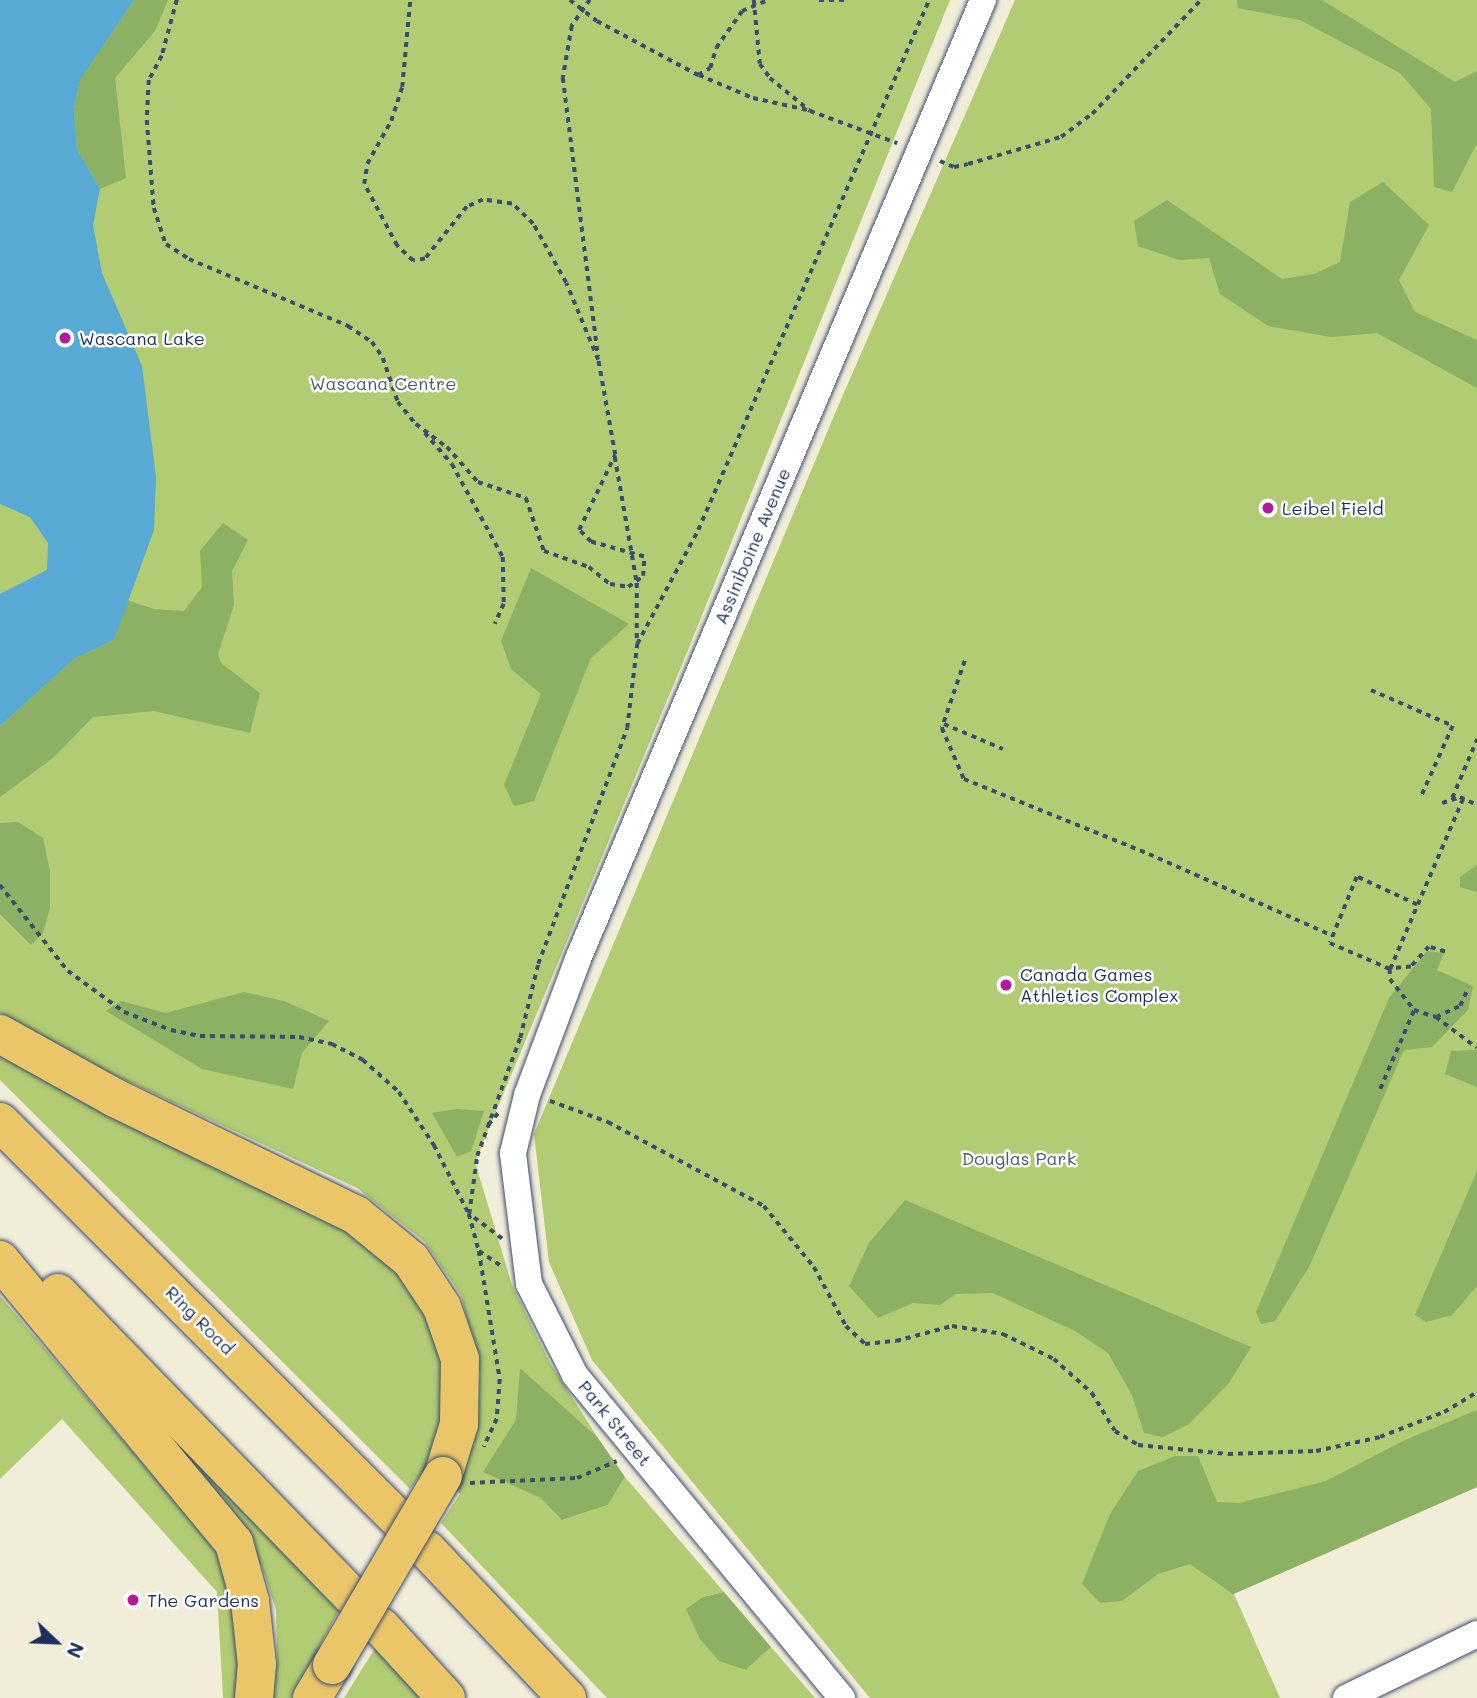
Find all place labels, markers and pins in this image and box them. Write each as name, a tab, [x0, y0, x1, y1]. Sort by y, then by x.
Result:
place label: Wascana Lake	[79, 327, 205, 349]
marker: Wascana Lake	[57, 330, 73, 346]
place label: Leibel Field	[1282, 497, 1384, 519]
marker: Leibel Field	[1260, 500, 1276, 516]
place label: Canada Games Athletics Complex	[1020, 964, 1179, 1006]
marker: Canada Games Athletics Complex	[998, 977, 1014, 993]
place label: The Gardens	[147, 1589, 259, 1611]
marker: The Gardens	[125, 1592, 141, 1608]

